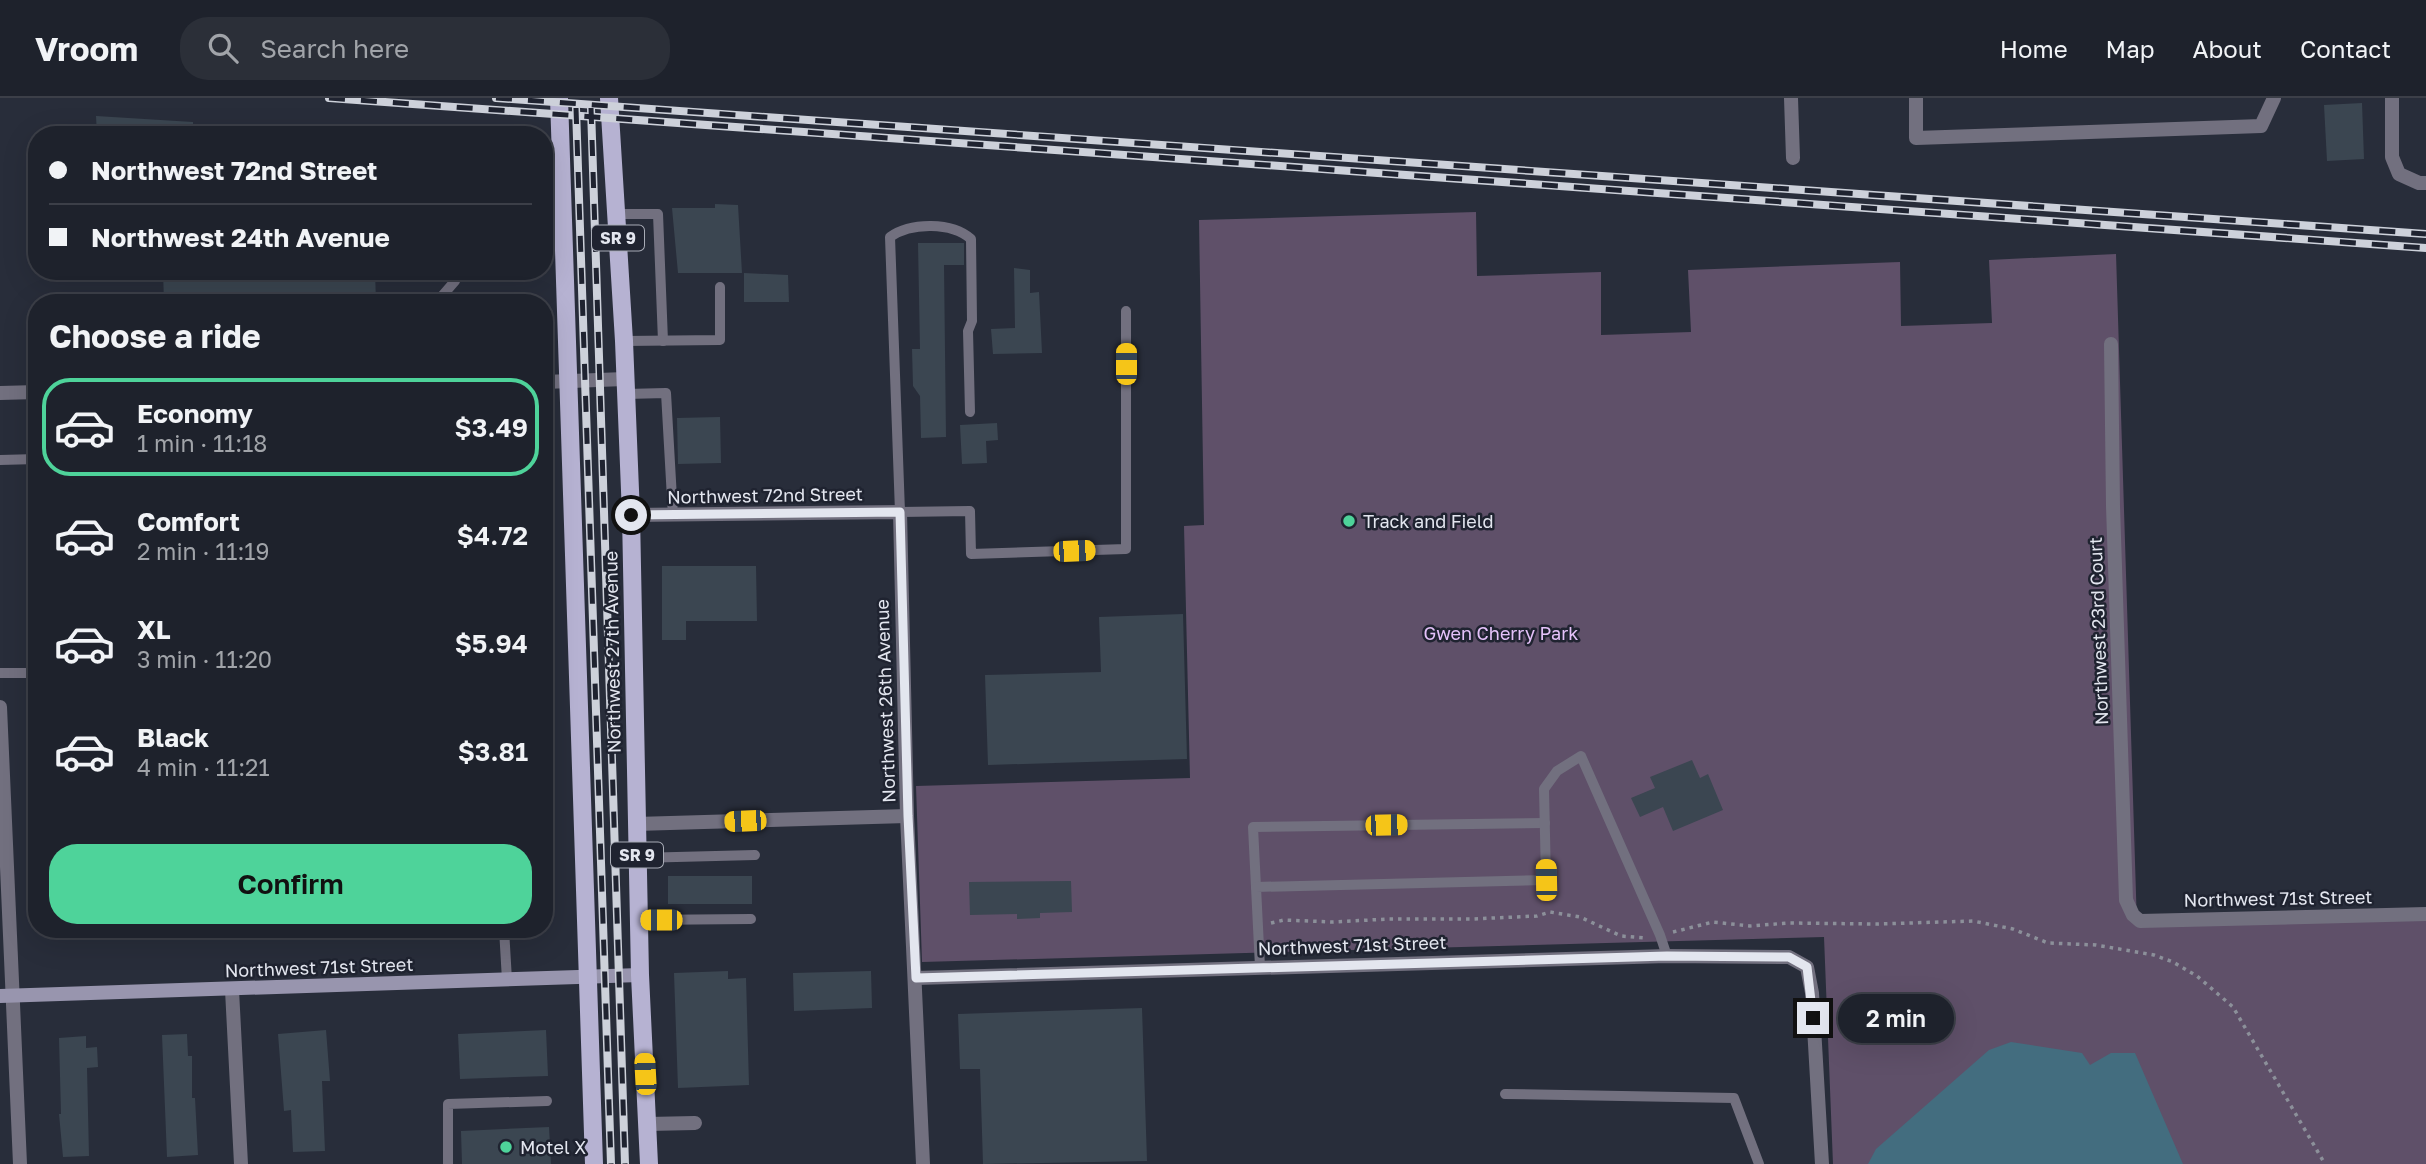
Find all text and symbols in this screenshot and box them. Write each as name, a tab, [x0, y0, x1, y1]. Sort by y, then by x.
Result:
search box	[180, 17, 670, 80]
text: Vroom	[35, 29, 138, 68]
icon: search	[204, 29, 242, 67]
text: Search here	[260, 33, 409, 64]
text: Home	[2000, 34, 2068, 63]
text: Map	[2106, 34, 2155, 63]
text: About	[2193, 34, 2262, 63]
text: Contact	[2300, 34, 2391, 63]
text: Northwest 72nd Street	[91, 155, 378, 186]
text: Northwest 24th Avenue	[91, 222, 390, 253]
road number: SR 9	[592, 226, 644, 250]
text: Choose a ride	[49, 317, 261, 355]
car	[1116, 343, 1137, 385]
icon: car	[53, 396, 116, 459]
text: Economy	[137, 398, 253, 429]
text: $3.49	[455, 412, 528, 443]
text: 1 min · 11:18	[137, 429, 267, 457]
street label: Northwest 72nd Street	[667, 482, 863, 508]
route start	[615, 499, 647, 531]
icon: car	[53, 504, 116, 567]
text: Comfort	[137, 506, 240, 537]
place label: Track and Field	[1363, 510, 1493, 532]
marker: Track and Field	[1341, 513, 1357, 529]
text: $4.72	[457, 520, 528, 551]
text: 2 min · 11:19	[137, 537, 269, 565]
street label: Northwest 23rd Court	[2084, 537, 2112, 725]
car	[1053, 540, 1096, 562]
street label: Northwest 27th Avenue	[599, 551, 625, 753]
street label: Northwest 26th Avenue	[870, 599, 900, 803]
icon: car	[53, 612, 116, 675]
text: XL	[137, 614, 171, 645]
park label: Gwen Cherry Park	[1424, 622, 1578, 644]
text: $5.94	[455, 628, 528, 659]
text: 3 min · 11:20	[137, 645, 272, 673]
icon: car	[53, 720, 116, 783]
text: Black	[137, 722, 209, 753]
text: $3.81	[458, 736, 528, 767]
text: 4 min · 11:21	[137, 753, 270, 781]
car	[724, 810, 767, 832]
car	[1365, 814, 1408, 836]
road number: SR 9	[611, 842, 663, 868]
button: Confirm	[49, 844, 532, 924]
car	[1536, 859, 1557, 901]
street label: Northwest 71st Street	[2183, 885, 2373, 911]
car	[641, 910, 683, 931]
street label: Northwest 71st Street	[1257, 931, 1447, 959]
street label: Northwest 71st Street	[224, 953, 414, 981]
callout: 2 min	[1838, 993, 1953, 1042]
route end	[1797, 1002, 1829, 1034]
text: 2 min	[1866, 1004, 1926, 1032]
car	[634, 1052, 657, 1096]
place label: Motel X	[520, 1136, 586, 1158]
marker: Motel X	[498, 1139, 514, 1155]

